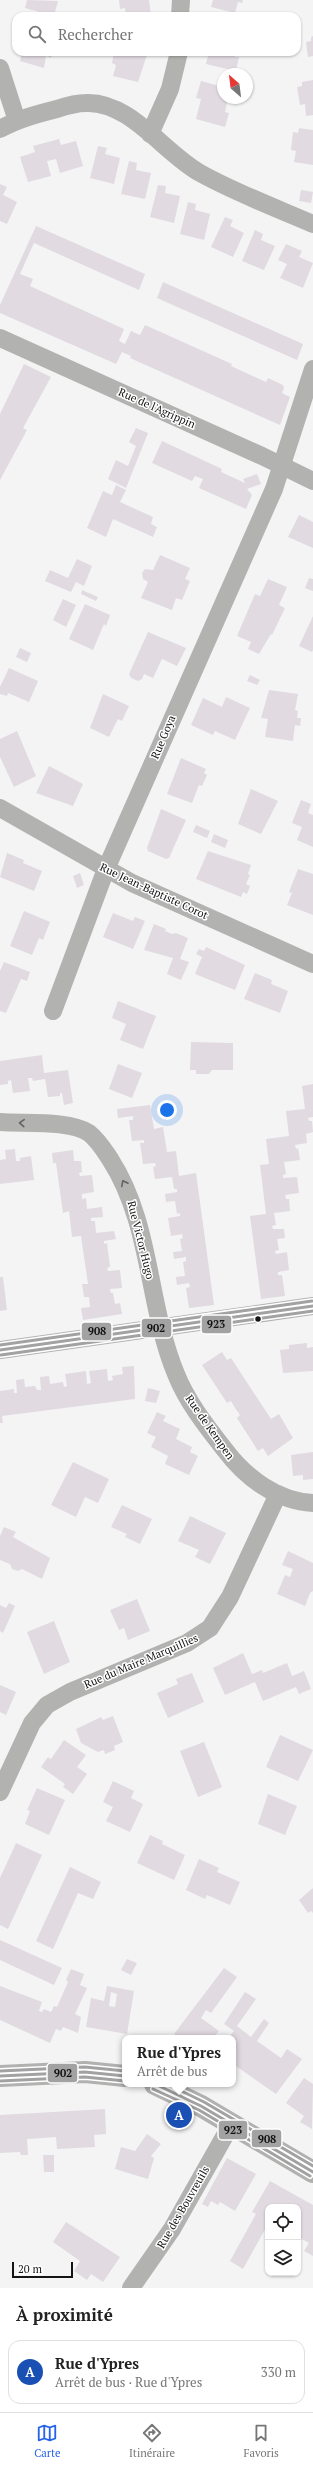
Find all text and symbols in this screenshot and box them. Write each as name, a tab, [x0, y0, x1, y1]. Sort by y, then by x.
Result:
search box	[12, 12, 301, 56]
icon: search	[26, 23, 48, 45]
text: Rechercher	[58, 24, 133, 44]
north arrow	[217, 68, 253, 104]
street label: Rue de l'Agrippin	[116, 385, 198, 431]
street label: Rue Goya	[148, 713, 179, 761]
street label: Rue Jean-Baptiste Corot	[98, 860, 210, 922]
your location	[157, 1100, 177, 1120]
one-way arrow	[19, 1119, 25, 1128]
one-way arrow	[121, 1180, 129, 1187]
street label: Rue Victor Hugo	[124, 1199, 158, 1281]
unlabelled marker	[253, 1314, 263, 1324]
line badge: 923	[201, 1315, 232, 1334]
text: 923	[207, 1317, 225, 1331]
line badge: 902	[141, 1318, 172, 1338]
text: 902	[147, 1321, 165, 1335]
line badge: 908	[81, 1322, 112, 1341]
text: 908	[88, 1324, 106, 1338]
street label: Rue de Kempen	[183, 1392, 238, 1462]
street label: Rue du Maire Marquillies	[82, 1631, 200, 1691]
popup	[122, 2035, 236, 2087]
text: Rue d'Ypres	[137, 2042, 221, 2062]
text: Arrêt de bus	[137, 2062, 207, 2080]
line badge: 902	[47, 2063, 78, 2083]
text: 902	[54, 2066, 72, 2080]
pin: A	[166, 2100, 192, 2130]
line badge: 923	[218, 2120, 248, 2140]
text: 923	[224, 2123, 242, 2137]
line badge: 908	[251, 2129, 282, 2148]
text: 908	[258, 2132, 276, 2146]
street label: Rue des Bouvreuils	[154, 2163, 212, 2251]
map controls	[265, 2204, 301, 2276]
button: locate	[265, 2204, 301, 2240]
button: layers	[265, 2240, 301, 2276]
scale bar	[12, 2260, 73, 2279]
text: 20 m	[18, 2262, 42, 2276]
text: À proximité	[16, 2303, 113, 2326]
text: Rue d'Ypres	[55, 2353, 139, 2373]
text: A	[25, 2363, 35, 2381]
text: 330 m	[261, 2363, 296, 2381]
text: Arrêt de bus · Rue d'Ypres	[55, 2373, 202, 2391]
tab: Carte	[34, 2422, 61, 2460]
tab: Itinéraire	[129, 2422, 175, 2460]
tab: Favoris	[243, 2422, 279, 2460]

